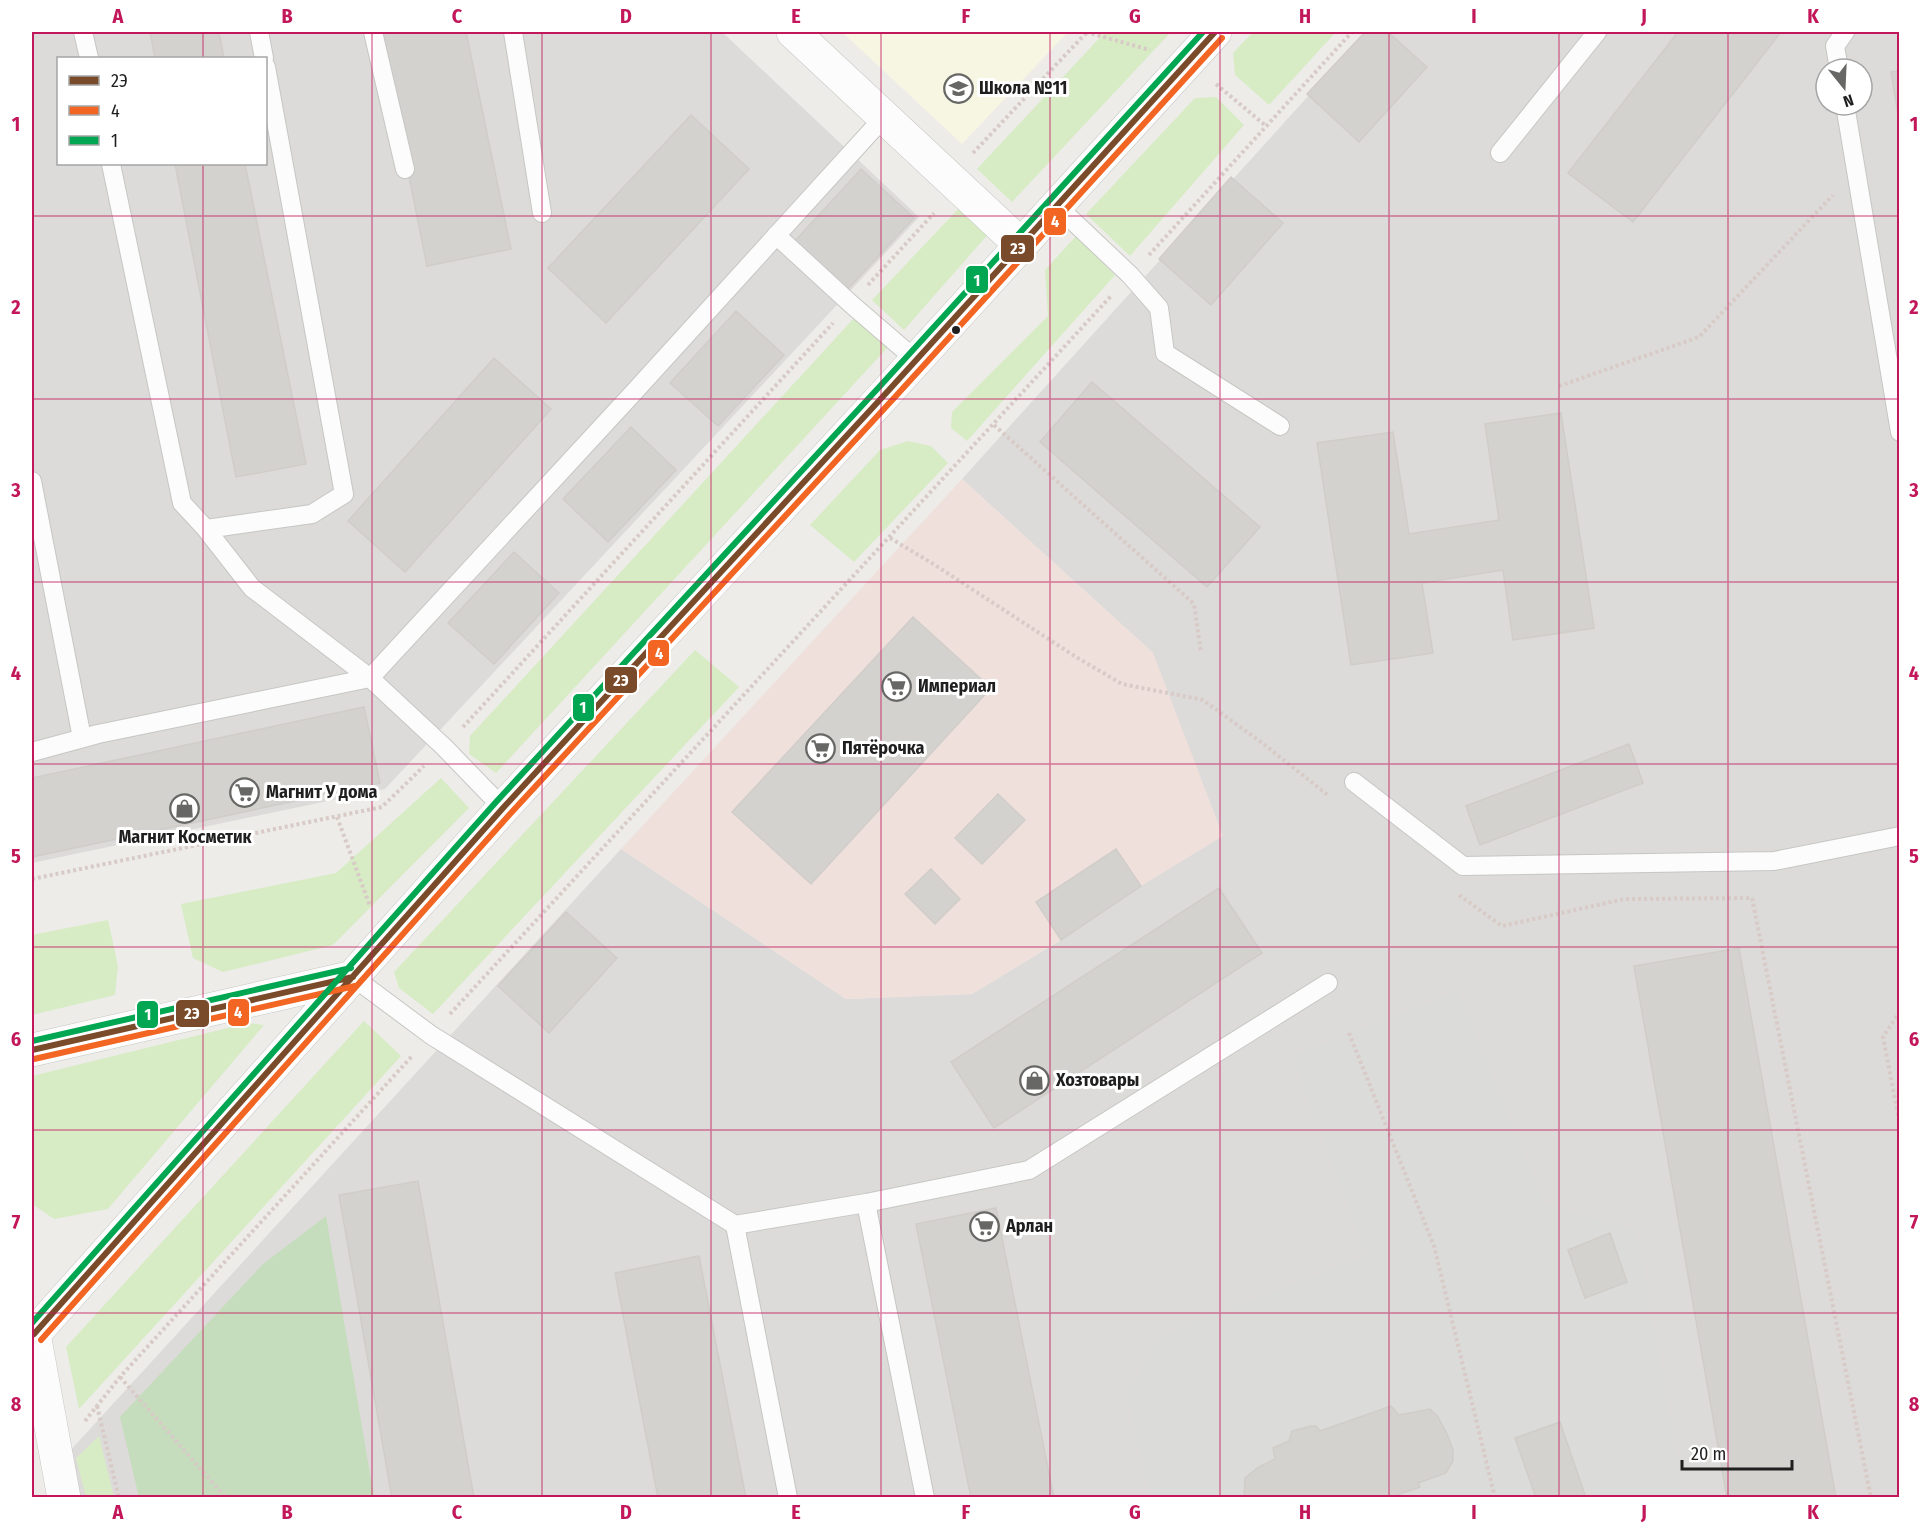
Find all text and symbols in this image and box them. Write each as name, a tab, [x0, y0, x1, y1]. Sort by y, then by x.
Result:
text: A	[112, 4, 125, 28]
text: B	[281, 4, 293, 28]
text: C	[452, 4, 463, 28]
text: D	[620, 4, 632, 28]
text: E	[791, 4, 801, 28]
text: F	[962, 4, 971, 28]
text: G	[1129, 4, 1141, 28]
text: H	[1299, 4, 1311, 28]
text: I	[1471, 4, 1477, 28]
text: J	[1640, 4, 1647, 28]
text: K	[1807, 4, 1819, 28]
legend	[57, 57, 267, 165]
north arrow	[1814, 57, 1874, 117]
text: 2Э	[111, 70, 128, 92]
school or university icon: Школа №11	[942, 72, 974, 104]
place label: Школа №11	[979, 77, 1067, 99]
text: N	[1841, 90, 1856, 111]
text: 4	[111, 100, 120, 122]
text: 1	[12, 112, 20, 136]
text: 1	[1910, 112, 1918, 136]
text: 1	[111, 130, 118, 152]
line badge: 4	[1043, 207, 1067, 236]
text: 4	[1051, 212, 1059, 231]
line badge: 2Э	[1000, 234, 1035, 263]
text: 2Э	[1009, 239, 1026, 258]
line badge: 1	[965, 265, 989, 294]
text: 1	[974, 271, 980, 290]
text: 2	[10, 295, 21, 319]
text: 2	[1908, 295, 1919, 319]
unlabelled marker	[950, 324, 962, 336]
text: 3	[10, 478, 21, 502]
text: 3	[1908, 478, 1919, 502]
line badge: 4	[647, 639, 670, 667]
text: 4	[655, 644, 663, 663]
text: 4	[11, 661, 21, 685]
text: 4	[1909, 661, 1919, 685]
line badge: 2Э	[604, 666, 638, 694]
supermarket icon: Империал	[881, 670, 913, 702]
text: 2Э	[612, 671, 629, 690]
place label: Империал	[918, 675, 996, 697]
line badge: 1	[572, 693, 595, 722]
text: 1	[580, 698, 586, 717]
supermarket icon: Пятёрочка	[805, 732, 837, 764]
place label: Пятёрочка	[842, 737, 924, 759]
supermarket icon: Магнит У дома	[229, 776, 261, 808]
place label: Магнит У дома	[266, 781, 378, 803]
shop icon: Магнит Косметик	[169, 792, 201, 824]
place label: Магнит Косметик	[118, 826, 253, 848]
text: 5	[11, 844, 21, 868]
text: 5	[1909, 844, 1919, 868]
line badge: 4	[227, 998, 250, 1027]
line badge: 2Э	[175, 999, 210, 1028]
line badge: 1	[136, 1000, 159, 1029]
text: 4	[234, 1003, 242, 1022]
text: 2Э	[183, 1004, 200, 1023]
text: 1	[145, 1005, 151, 1024]
text: 6	[11, 1027, 21, 1051]
text: 6	[1909, 1027, 1919, 1051]
shop icon: Хозтовары	[1019, 1064, 1051, 1096]
place label: Хозтовары	[1055, 1069, 1139, 1091]
text: 7	[12, 1210, 21, 1234]
supermarket icon: Арлан	[969, 1210, 1001, 1242]
text: 7	[1910, 1210, 1919, 1234]
place label: Арлан	[1005, 1215, 1053, 1237]
text: 8	[11, 1392, 22, 1416]
text: 8	[1909, 1392, 1920, 1416]
scale bar	[1682, 1433, 1792, 1471]
text: 20 m	[1691, 1443, 1726, 1465]
text: A	[112, 1500, 125, 1524]
text: B	[281, 1500, 293, 1524]
text: C	[452, 1500, 463, 1524]
text: D	[620, 1500, 632, 1524]
text: E	[791, 1500, 801, 1524]
text: F	[962, 1500, 971, 1524]
text: G	[1129, 1500, 1141, 1524]
text: H	[1299, 1500, 1311, 1524]
text: I	[1471, 1500, 1477, 1524]
text: J	[1640, 1500, 1647, 1524]
text: K	[1807, 1500, 1819, 1524]

